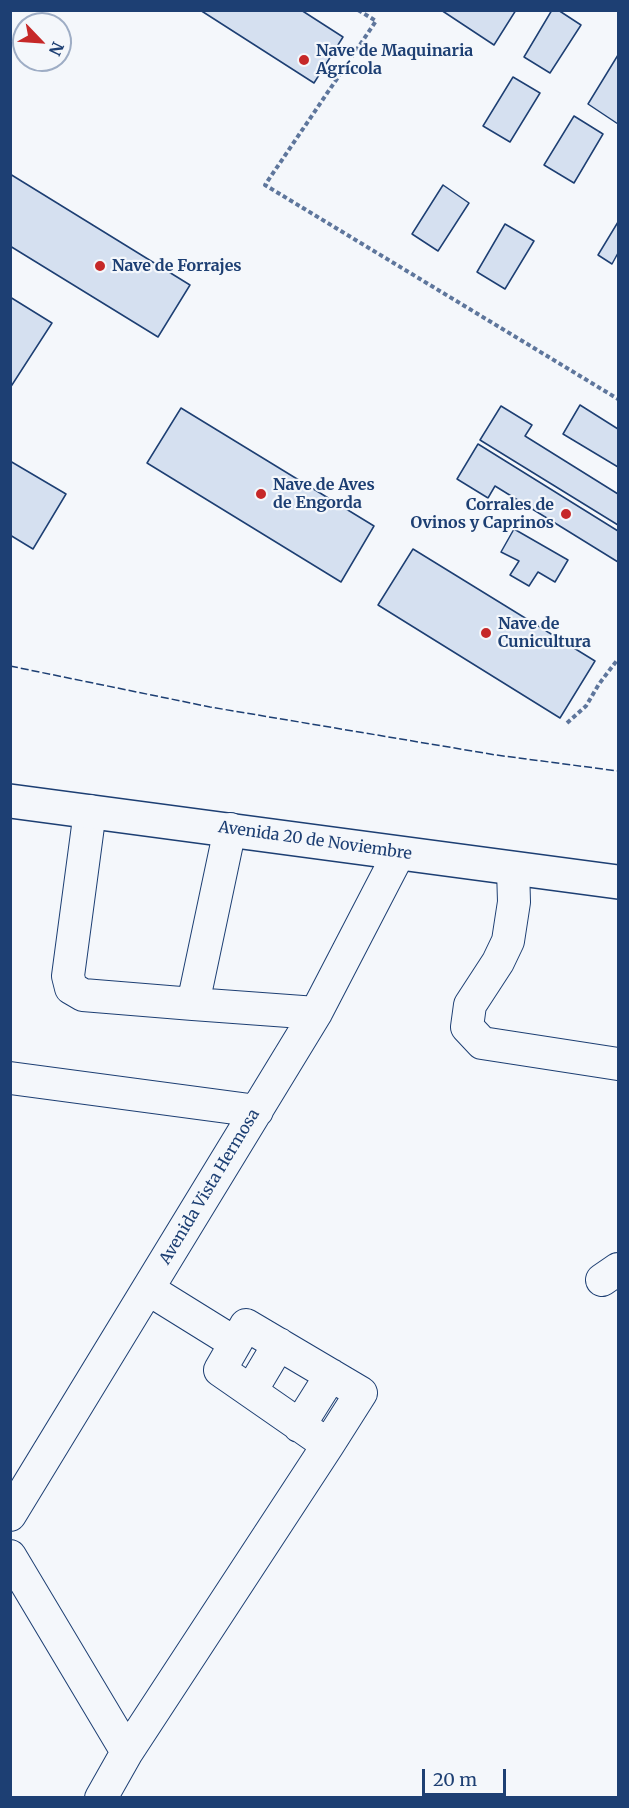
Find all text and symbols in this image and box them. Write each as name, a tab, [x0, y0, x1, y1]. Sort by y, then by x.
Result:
north arrow	[12, 12, 72, 72]
text: N	[45, 39, 68, 59]
place label: Nave de Maquinaria Agrícola	[316, 41, 473, 79]
marker: Nave de Maquinaria Agrícola	[297, 53, 311, 67]
place label: Nave de Forrajes	[112, 256, 242, 276]
marker: Nave de Forrajes	[93, 259, 107, 273]
place label: Nave de Aves de Engorda	[273, 475, 375, 513]
marker: Nave de Aves de Engorda	[254, 487, 268, 501]
place label: Corrales de Ovinos y Caprinos	[410, 495, 554, 533]
marker: Corrales de Ovinos y Caprinos	[559, 507, 573, 521]
place label: Nave de Cunicultura	[498, 614, 591, 652]
marker: Nave de Cunicultura	[479, 626, 493, 640]
street label: Avenida 20 de Noviembre	[217, 818, 413, 864]
street label: Avenida Vista Hermosa	[156, 1106, 264, 1268]
scale bar	[425, 1757, 509, 1795]
text: 20 m	[433, 1768, 477, 1791]

